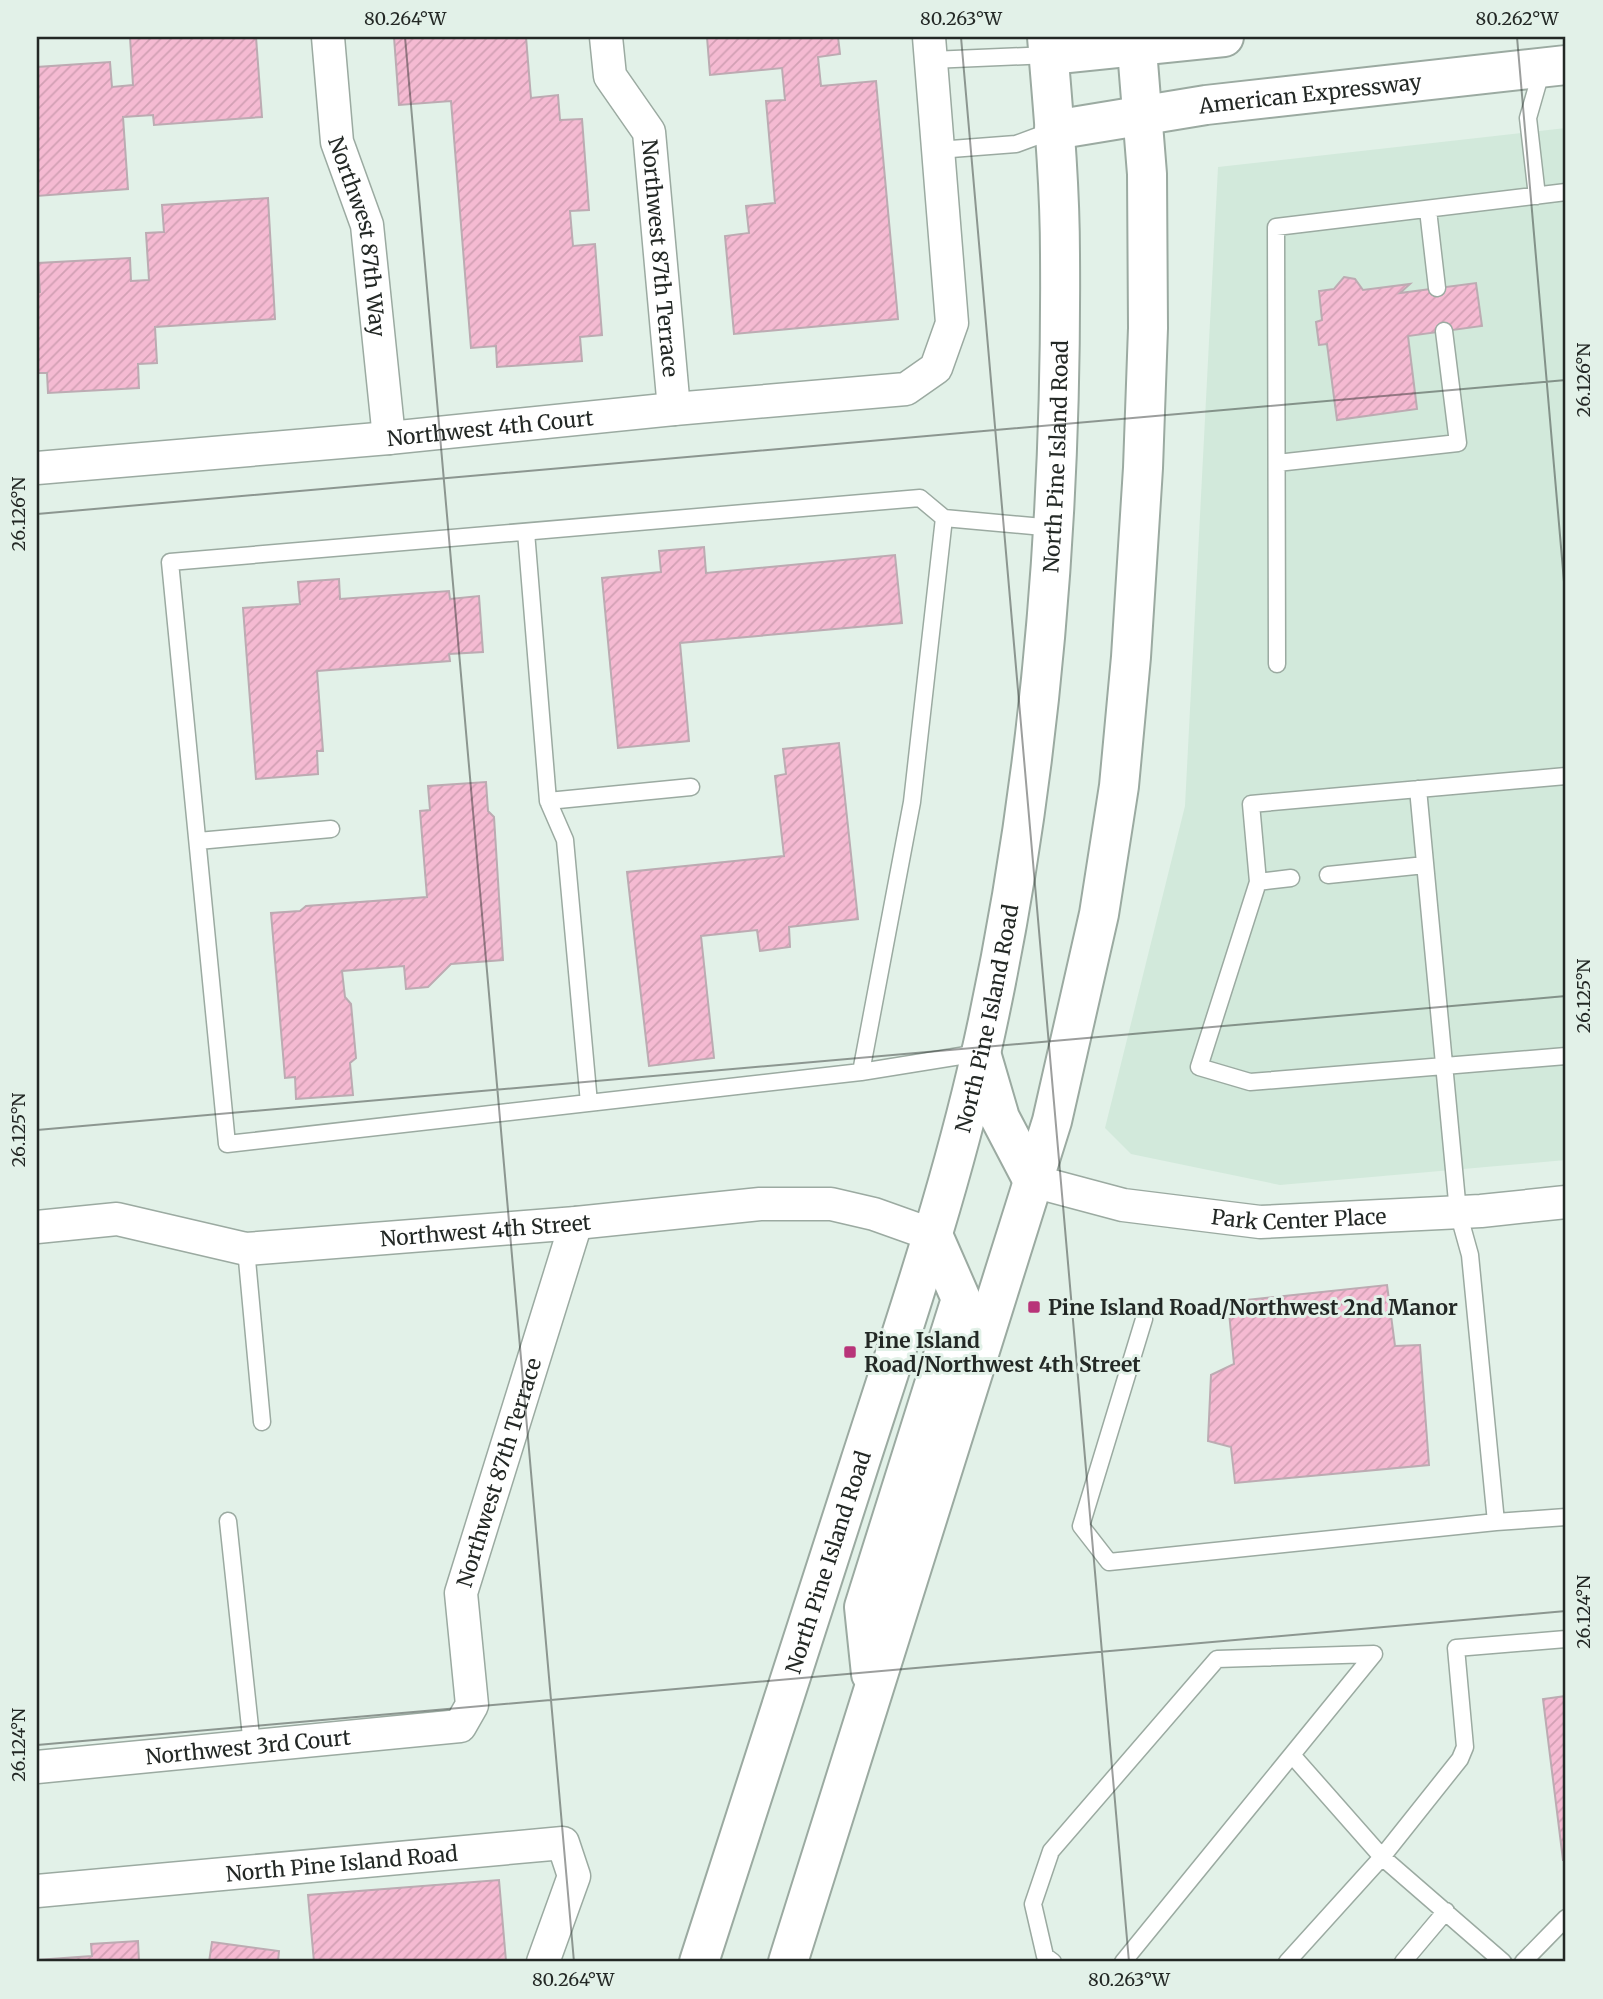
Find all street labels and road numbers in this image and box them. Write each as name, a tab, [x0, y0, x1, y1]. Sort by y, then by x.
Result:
street label: American Expressway	[1197, 68, 1424, 119]
street label: Northwest 87th Way	[323, 133, 392, 339]
street label: Northwest 87th Terrace	[636, 138, 685, 378]
street label: North Pine Island Road	[1037, 340, 1073, 574]
street label: Northwest 4th Court	[386, 404, 595, 452]
street label: North Pine Island Road	[949, 902, 1024, 1135]
street label: Park Center Place	[1210, 1202, 1387, 1236]
street label: Northwest 4th Street	[379, 1208, 592, 1252]
street label: Northwest 87th Terrace	[450, 1354, 547, 1590]
street label: North Pine Island Road	[779, 1447, 876, 1677]
street label: Northwest 3rd Court	[144, 1723, 352, 1770]
street label: North Pine Island Road	[225, 1839, 459, 1887]

